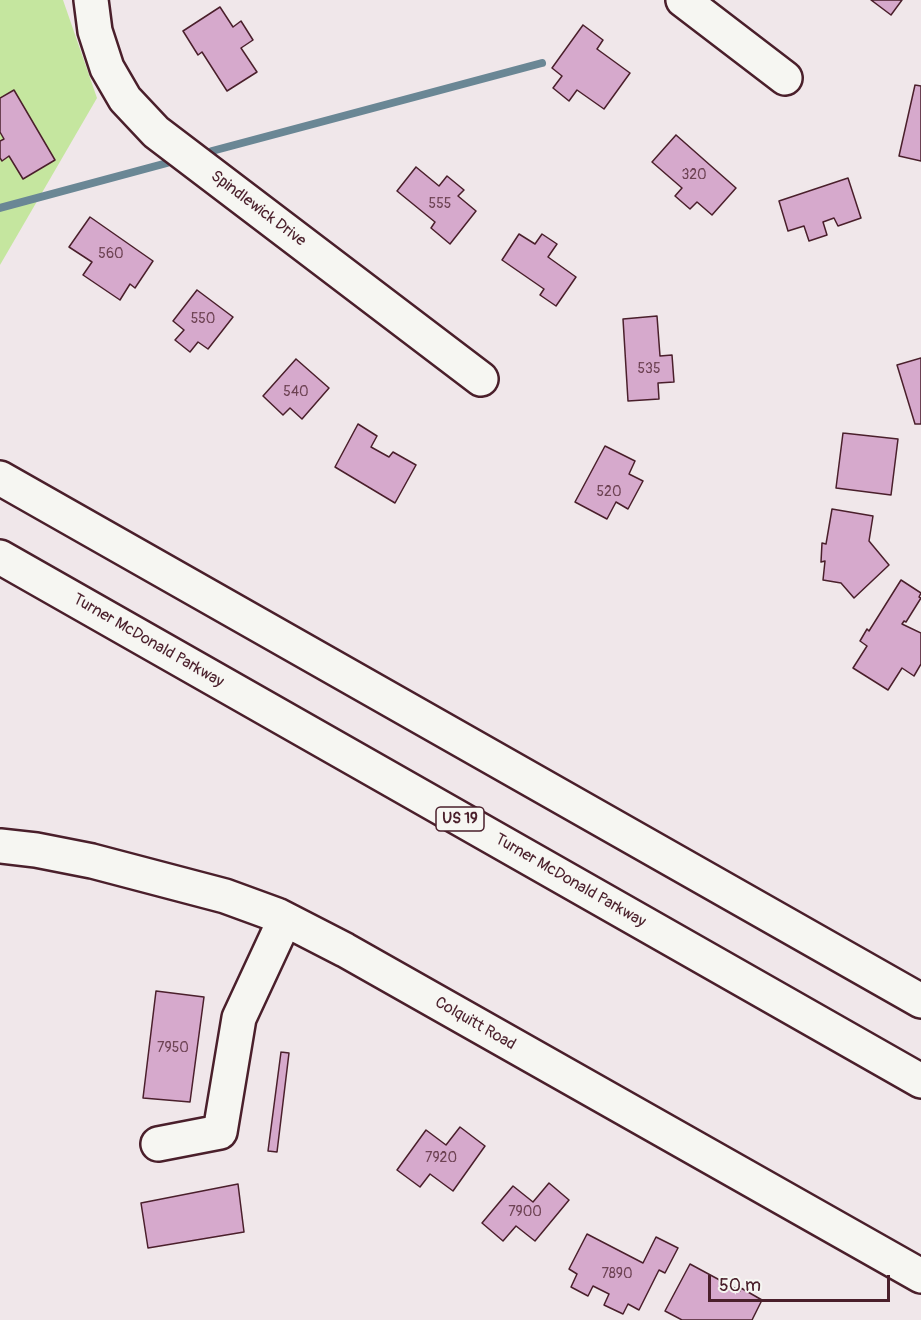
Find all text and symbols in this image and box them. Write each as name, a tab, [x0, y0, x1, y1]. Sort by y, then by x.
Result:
street label: Spindlewick Drive	[207, 167, 309, 251]
house number: 320	[681, 167, 707, 183]
house number: 555	[429, 196, 451, 212]
house number: 560	[98, 246, 124, 262]
house number: 550	[191, 311, 215, 327]
house number: 535	[638, 361, 660, 377]
house number: 540	[283, 384, 309, 400]
house number: 520	[597, 484, 621, 500]
street label: Turner McDonald Parkway	[69, 590, 227, 692]
road number: US 19	[436, 807, 484, 831]
street label: Turner McDonald Parkway	[491, 830, 649, 932]
street label: Colquitt Road	[431, 993, 519, 1055]
house number: 7950	[157, 1040, 189, 1056]
house number: 7920	[425, 1150, 457, 1166]
house number: 7900	[508, 1204, 542, 1220]
scale bar	[711, 1263, 892, 1301]
house number: 7890	[601, 1266, 633, 1282]
text: 50 m	[719, 1274, 761, 1297]

